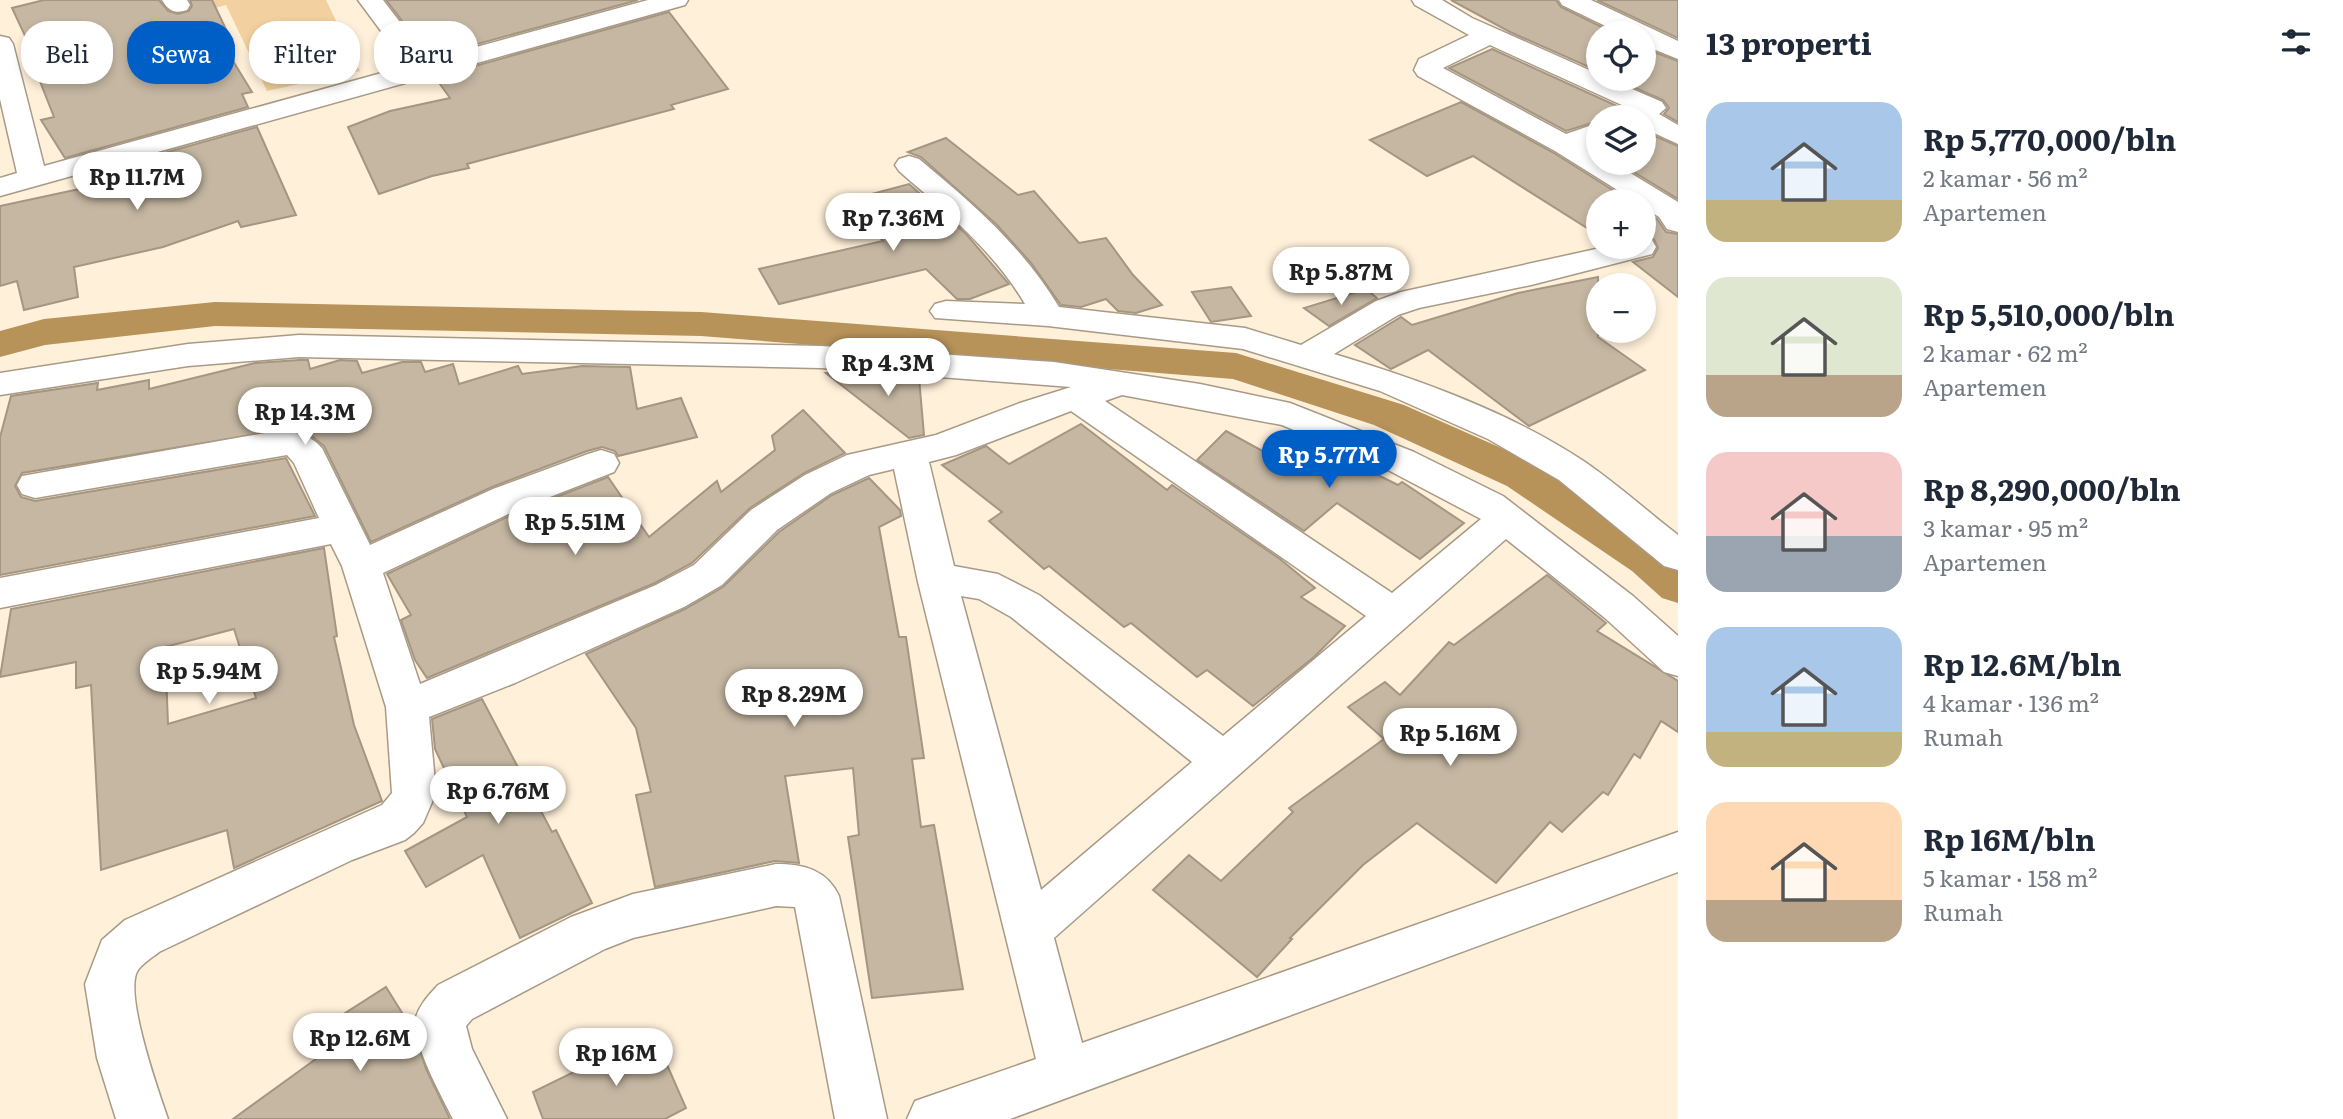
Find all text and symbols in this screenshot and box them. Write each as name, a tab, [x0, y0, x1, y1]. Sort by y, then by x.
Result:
text: 13 properti	[1706, 20, 1872, 64]
chip: Beli	[21, 21, 113, 84]
chip: Sewa	[127, 21, 235, 84]
chip: Filter	[249, 21, 360, 84]
chip: Baru	[374, 21, 478, 84]
map controls	[1586, 21, 1656, 343]
button: locate	[1586, 21, 1656, 91]
icon: filters	[2277, 23, 2315, 61]
button: layers	[1586, 105, 1656, 175]
text: Rp 5,770,000/bln	[1923, 116, 2176, 160]
icon: home	[1762, 130, 1846, 214]
pin: Rp 11.7M	[65, 152, 209, 212]
text: Rp 11.7M	[89, 158, 185, 192]
text: 2 kamar · 56 m²	[1923, 160, 2088, 194]
button: +	[1586, 189, 1656, 259]
pin: Rp 7.36M	[821, 194, 965, 253]
text: Apartemen	[1923, 194, 2047, 228]
text: Rp 7.36M	[841, 199, 945, 233]
pin: Rp 5.87M	[1269, 247, 1413, 307]
text: Rp 5.87M	[1289, 253, 1393, 287]
button: −	[1586, 273, 1656, 343]
text: Rp 5,510,000/bln	[1923, 291, 2175, 335]
icon: home	[1762, 305, 1846, 389]
text: 2 kamar · 62 m²	[1923, 335, 2088, 369]
pin: Rp 4.3M	[823, 338, 953, 398]
text: Rp 4.3M	[841, 344, 935, 378]
text: Apartemen	[1923, 369, 2047, 403]
pin: Rp 14.3M	[233, 388, 377, 447]
text: Rp 14.3M	[254, 393, 356, 427]
pin: Rp 5.77M	[1257, 430, 1401, 490]
text: Rp 5.77M	[1278, 436, 1380, 470]
text: Rp 8,290,000/bln	[1923, 466, 2181, 510]
icon: home	[1762, 480, 1846, 564]
pin: Rp 5.51M	[503, 498, 647, 557]
text: Rp 5.51M	[524, 503, 626, 537]
text: 3 kamar · 95 m²	[1923, 510, 2088, 544]
text: Apartemen	[1923, 544, 2047, 578]
text: Rp 12.6M/bln	[1923, 641, 2122, 685]
pin: Rp 5.94M	[137, 646, 281, 706]
text: Rp 5.94M	[156, 652, 262, 686]
icon: home	[1762, 655, 1846, 739]
pin: Rp 8.29M	[722, 670, 866, 729]
text: Rp 8.29M	[741, 675, 847, 709]
text: 4 kamar · 136 m²	[1923, 685, 2099, 719]
pin: Rp 5.16M	[1378, 708, 1522, 768]
text: Rp 5.16M	[1399, 714, 1501, 748]
text: Rumah	[1923, 719, 2003, 753]
pin: Rp 6.76M	[426, 766, 570, 826]
text: Rp 6.76M	[446, 772, 550, 806]
text: Rp 16M/bln	[1923, 816, 2096, 860]
icon: home	[1762, 830, 1846, 914]
text: 5 kamar · 158 m²	[1923, 860, 2097, 894]
text: Rumah	[1923, 894, 2003, 928]
pin: Rp 12.6M	[288, 1014, 432, 1073]
text: Rp 12.6M	[309, 1019, 411, 1053]
pin: Rp 16M	[559, 1028, 673, 1088]
text: Rp 16M	[575, 1034, 657, 1068]

